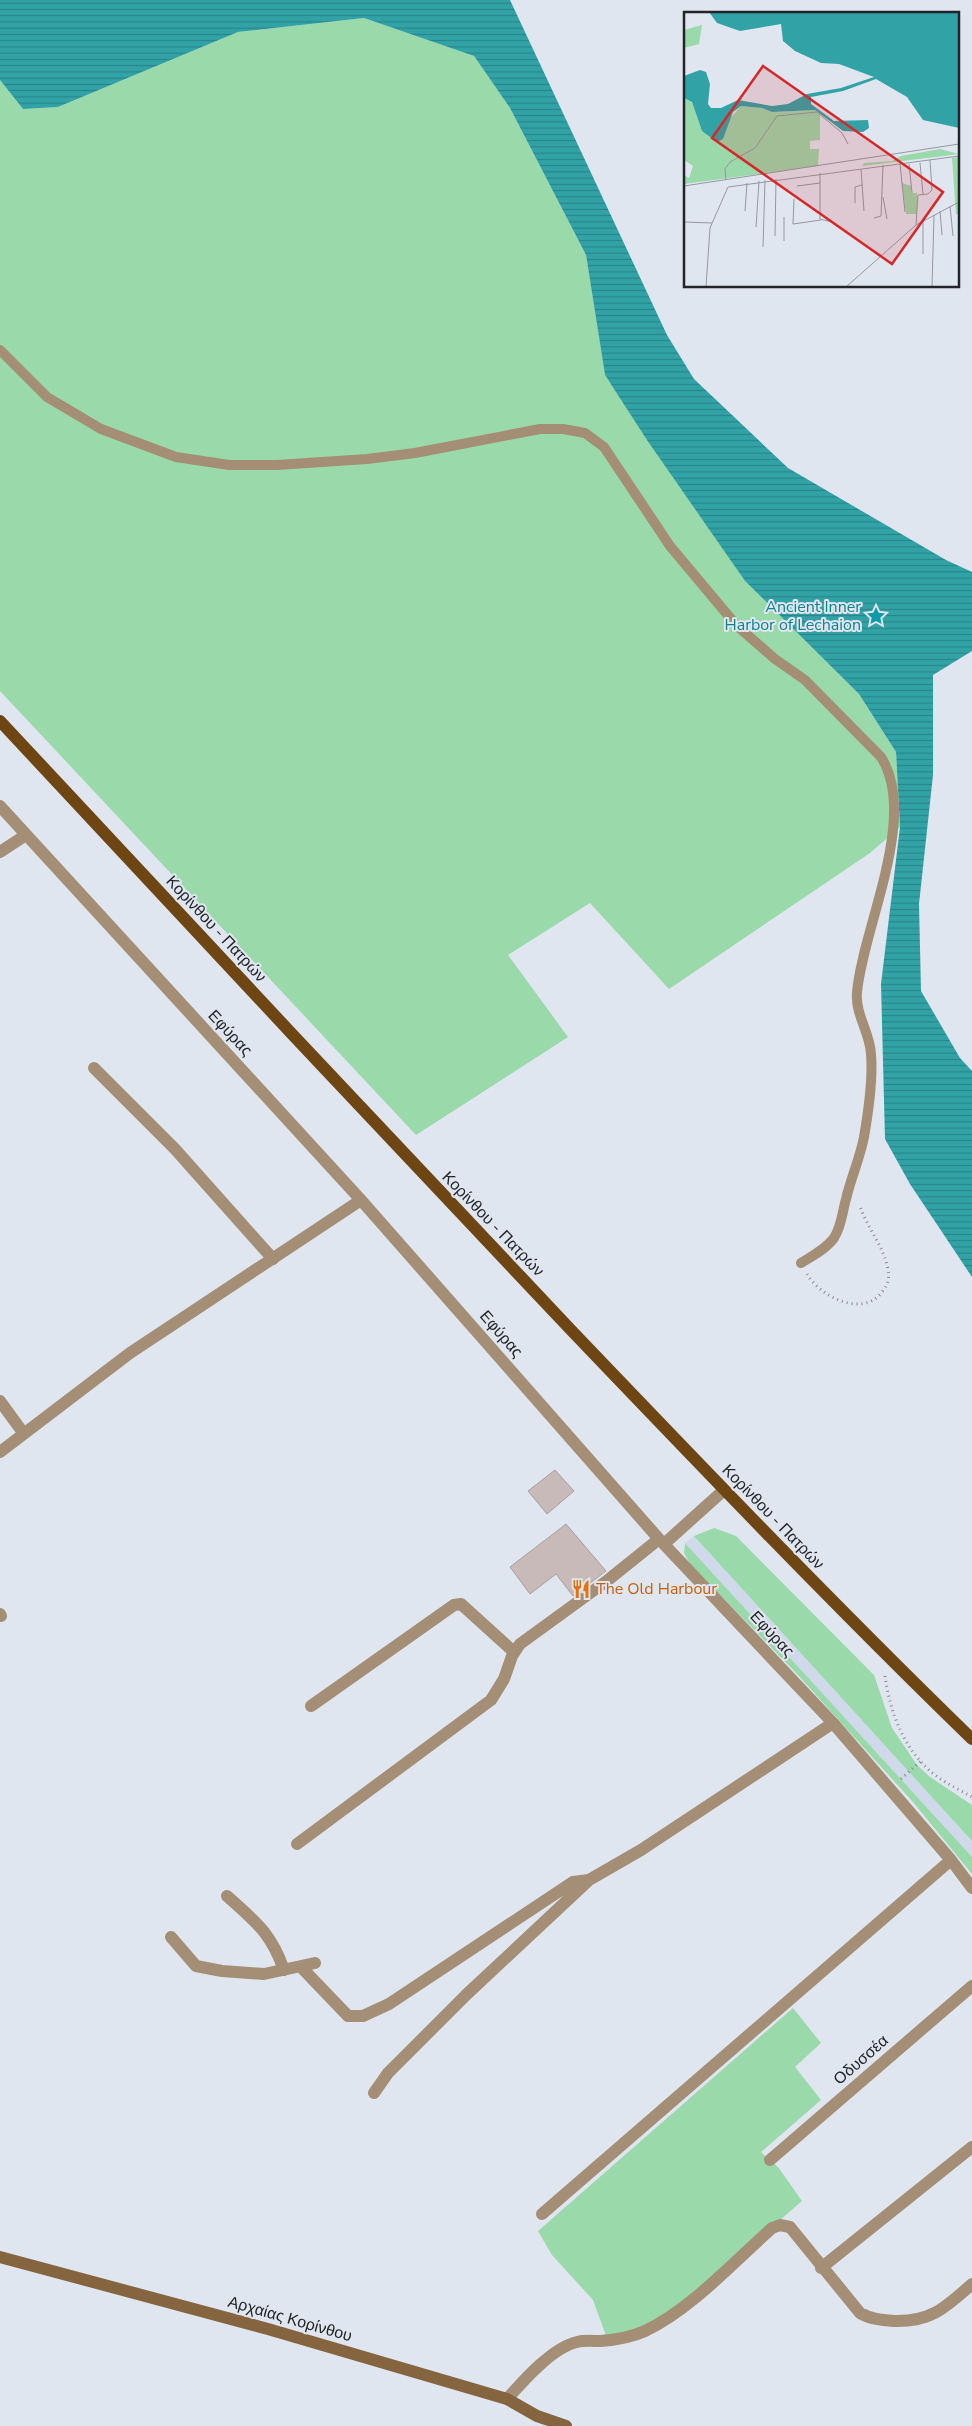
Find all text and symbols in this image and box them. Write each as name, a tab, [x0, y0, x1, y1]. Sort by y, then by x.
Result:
inset map	[684, 12, 960, 288]
place label: Ancient Inner Harbor of Lechaion	[725, 596, 861, 636]
place icon: Ancient Inner Harbor of Lechaion	[865, 605, 887, 627]
street label: Κορίνθου - Πατρών	[161, 871, 271, 987]
street label: Εφύρας	[203, 1005, 257, 1061]
street label: Κορίνθου - Πατρών	[437, 1167, 549, 1281]
street label: Εφύρας	[474, 1306, 528, 1363]
street label: Κορίνθου - Πατρών	[717, 1460, 829, 1574]
restaurant icon: The Old Harbour	[570, 1578, 592, 1600]
place label: The Old Harbour	[596, 1578, 717, 1600]
street label: Εφύρας	[745, 1606, 799, 1662]
street label: Οδυσσέα	[829, 2030, 893, 2090]
street label: Αρχαίας Κορίνθου	[225, 2291, 355, 2347]

